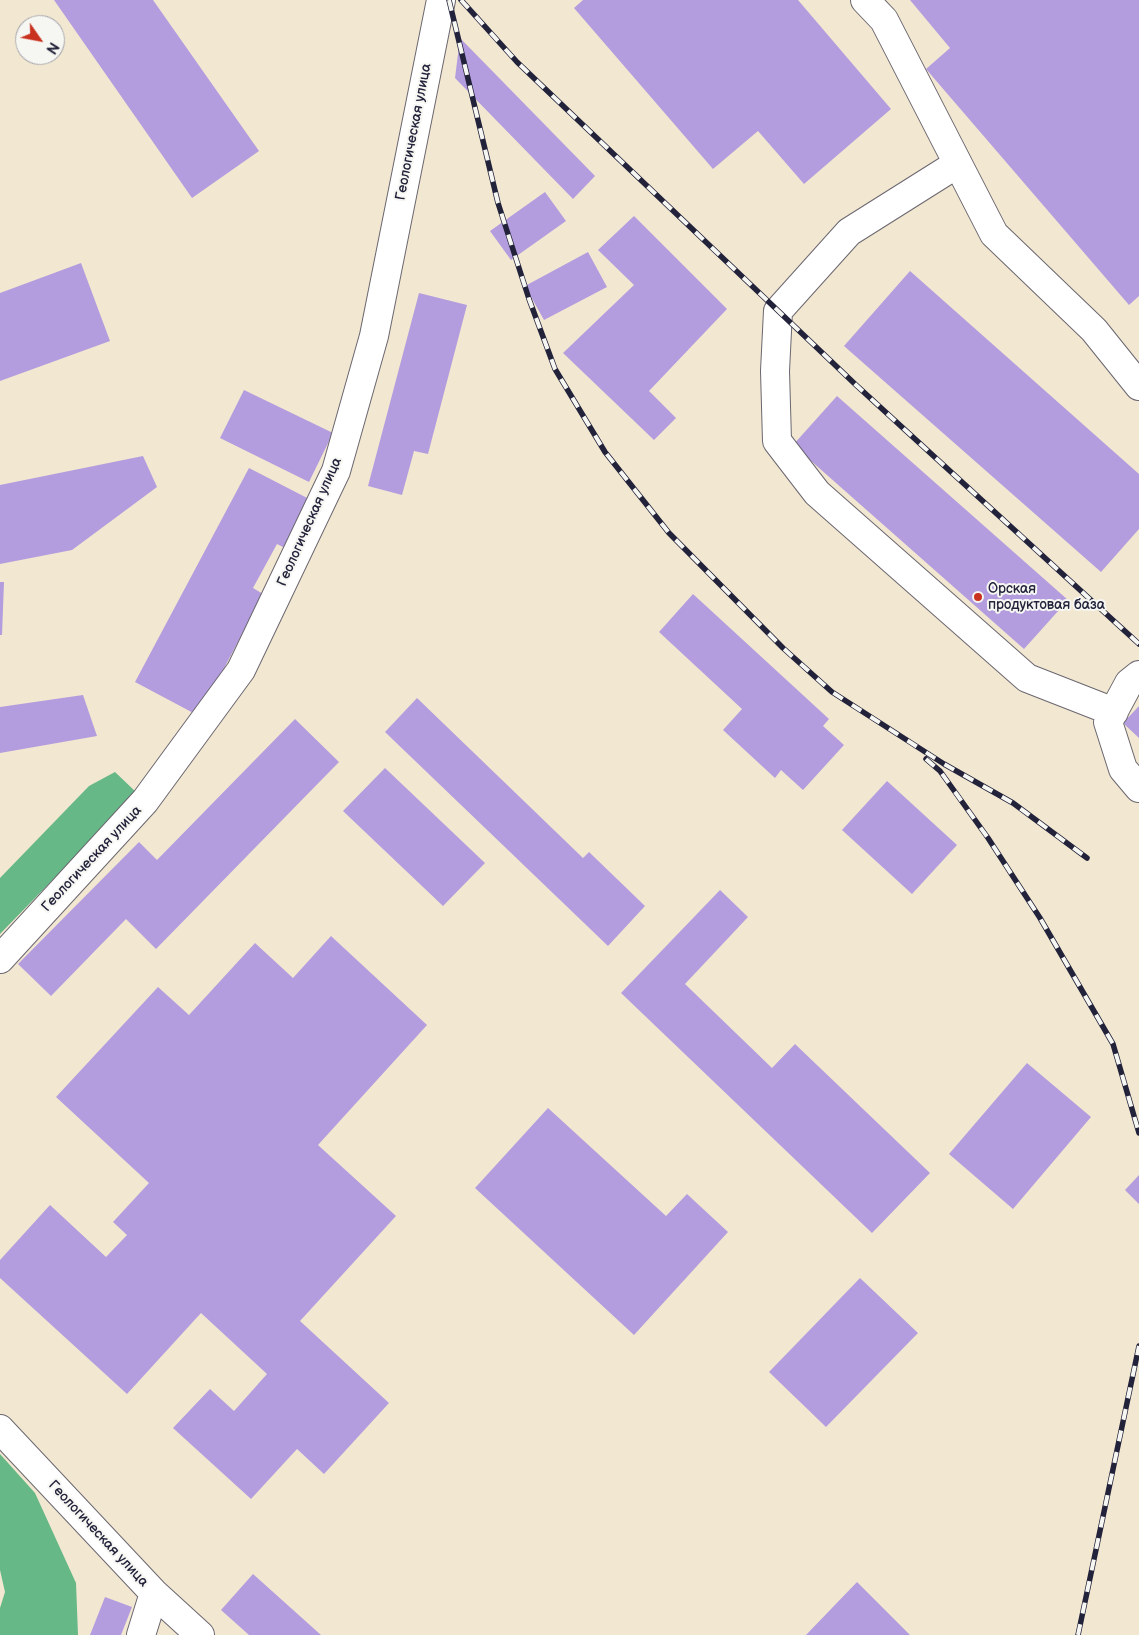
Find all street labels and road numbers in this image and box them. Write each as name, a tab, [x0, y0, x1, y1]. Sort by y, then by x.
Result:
street label: Геологическая улица	[393, 62, 435, 202]
street label: Геологическая улица	[274, 455, 346, 589]
street label: Геологическая улица	[38, 802, 146, 916]
street label: Геологическая улица	[44, 1477, 152, 1591]

